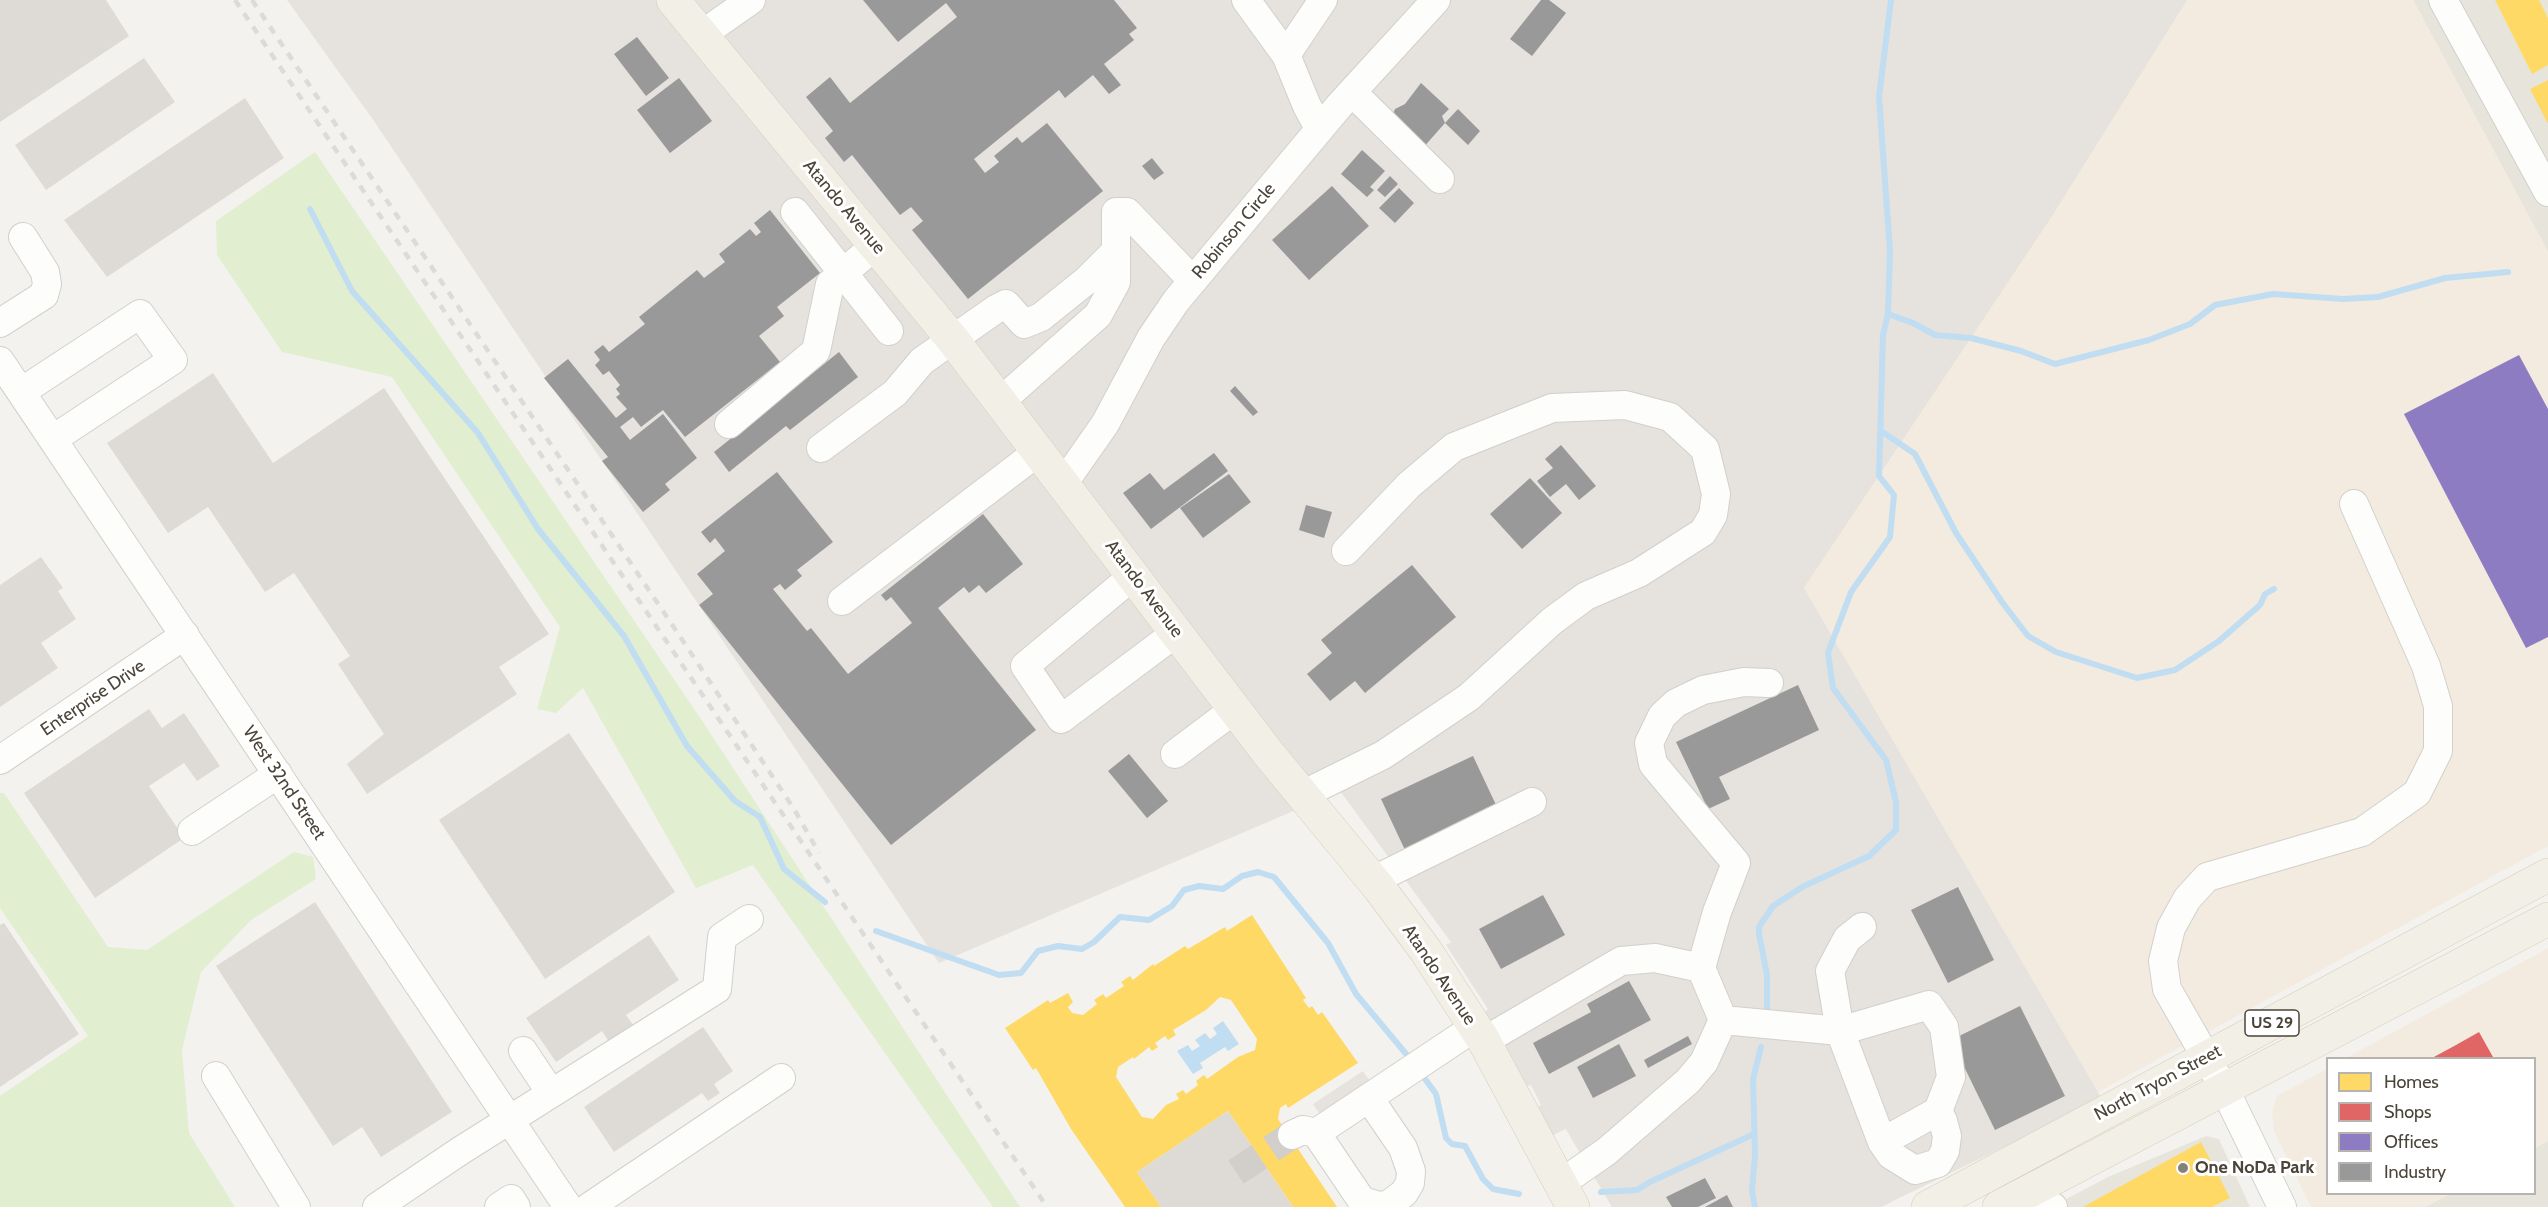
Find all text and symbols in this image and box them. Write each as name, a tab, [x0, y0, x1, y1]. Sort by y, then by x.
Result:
street label: Atando Avenue	[798, 155, 890, 259]
street label: Robinson Circle	[1188, 179, 1280, 283]
street label: Atando Avenue	[1100, 536, 1188, 642]
street label: Enterprise Drive	[37, 655, 149, 741]
street label: West 32nd Street	[238, 722, 330, 844]
street label: Atando Avenue	[1398, 921, 1480, 1029]
road number: US 29	[2245, 1010, 2299, 1036]
street label: North Tryon Street	[2091, 1040, 2225, 1126]
legend	[2326, 1057, 2536, 1195]
text: Homes	[2384, 1071, 2439, 1093]
text: Shops	[2384, 1101, 2432, 1123]
text: Offices	[2384, 1131, 2438, 1153]
place label: One NoDa Park	[2195, 1157, 2314, 1179]
marker: One NoDa Park	[2176, 1161, 2190, 1175]
text: Industry	[2384, 1161, 2446, 1183]

